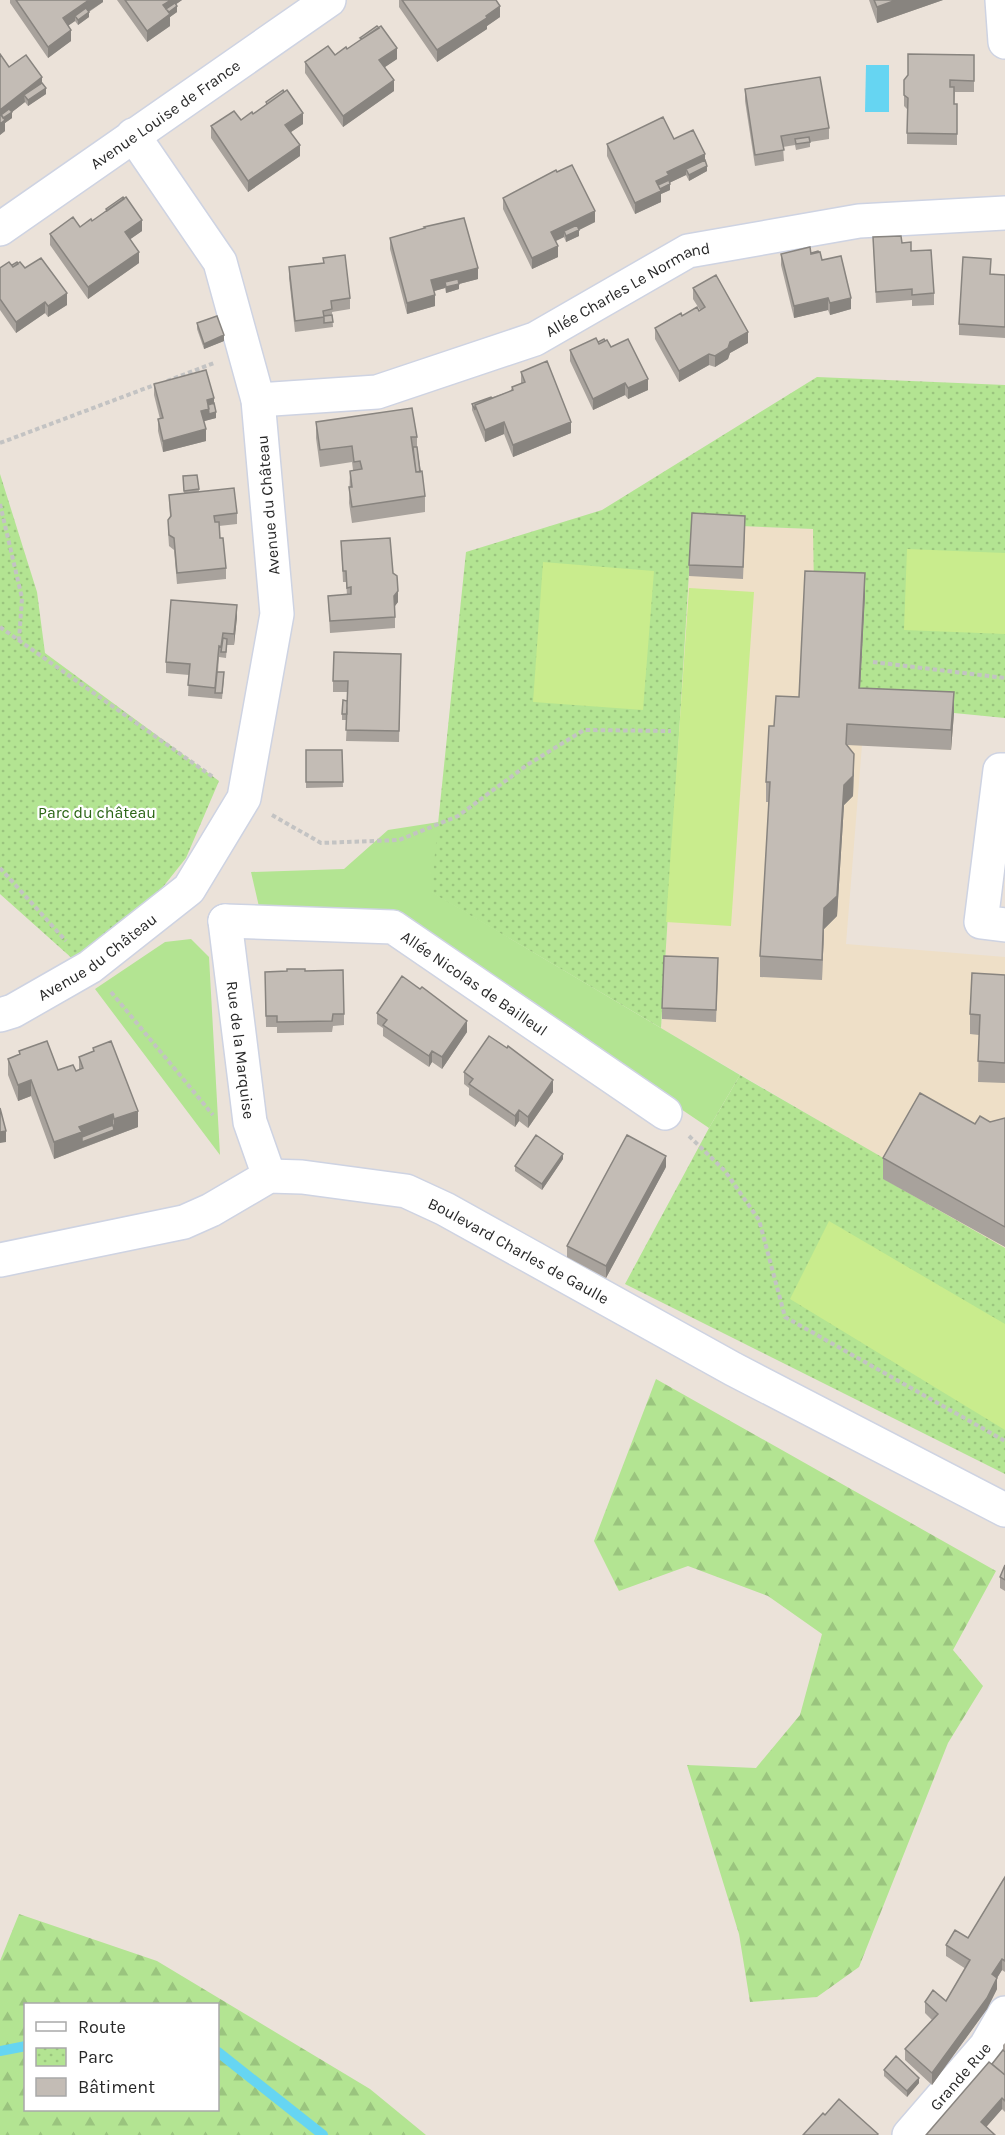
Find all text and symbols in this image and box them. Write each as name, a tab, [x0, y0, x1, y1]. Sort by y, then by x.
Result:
street label: Avenue Louise de France	[86, 55, 244, 173]
street label: Allée Charles Le Normand	[542, 238, 712, 341]
street label: Avenue du Château	[252, 434, 284, 576]
park label: Parc du château	[38, 803, 156, 822]
street label: Avenue du Château	[34, 909, 160, 1004]
street label: Allée Nicolas de Bailleul	[398, 926, 551, 1040]
street label: Rue de la Marquise	[223, 980, 259, 1120]
street label: Boulevard Charles de Gaulle	[425, 1193, 612, 1308]
legend	[24, 2003, 219, 2111]
text: Route	[78, 2016, 126, 2038]
street label: Grande Rue	[925, 2038, 995, 2114]
text: Parc	[78, 2046, 114, 2068]
text: Bâtiment	[78, 2076, 155, 2098]

